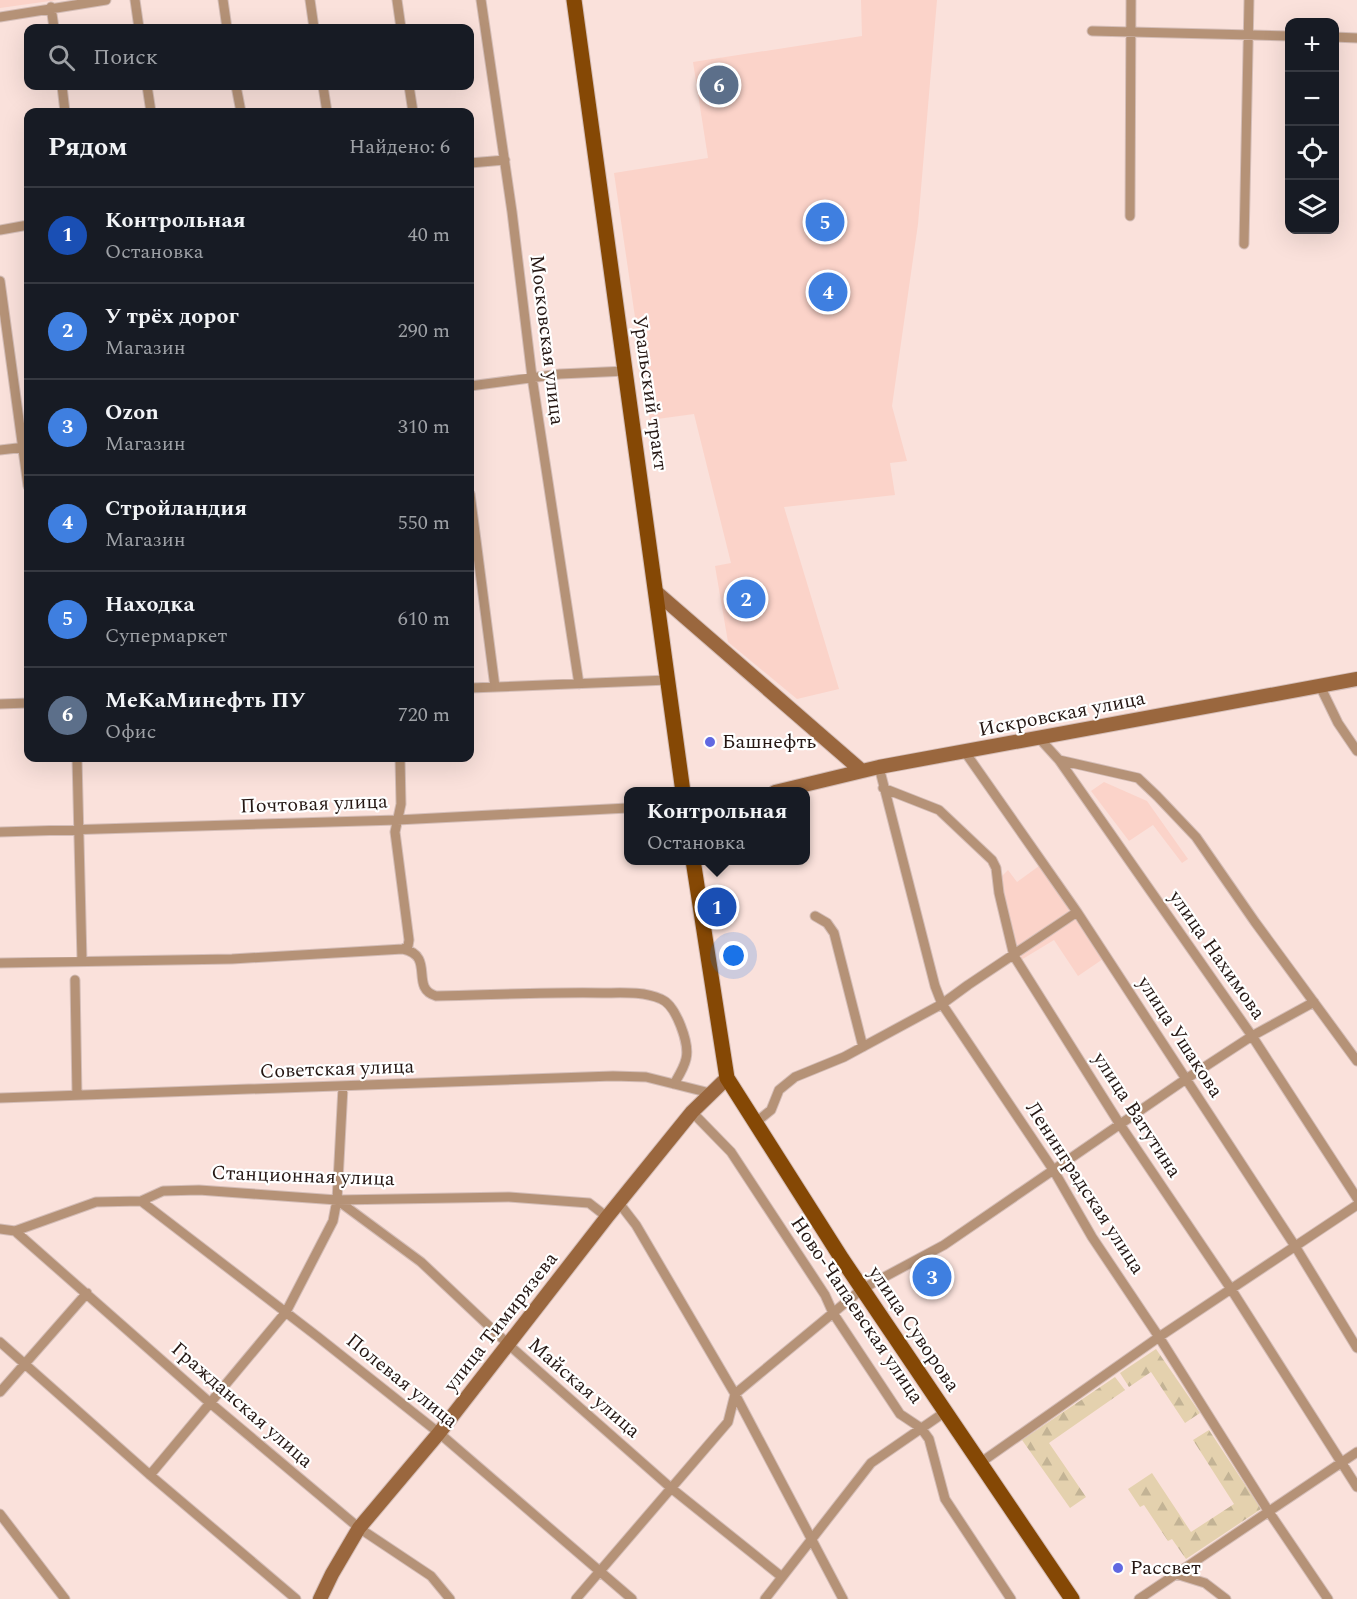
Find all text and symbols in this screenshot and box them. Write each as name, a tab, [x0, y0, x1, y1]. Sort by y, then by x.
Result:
map controls	[1285, 18, 1339, 234]
button: +	[1285, 18, 1339, 72]
search box	[24, 24, 474, 90]
icon: search	[45, 41, 78, 74]
text: Поиск	[93, 41, 158, 74]
pin: 6	[700, 62, 738, 107]
button: −	[1285, 72, 1339, 126]
button: locate	[1285, 126, 1339, 180]
text: Рядом	[48, 127, 128, 167]
text: Найдено: 6	[349, 132, 450, 162]
button: layers	[1285, 180, 1339, 234]
pin: 5	[806, 200, 844, 244]
text: Контрольная	[105, 204, 246, 237]
text: 1	[62, 220, 73, 250]
text: 40 m	[408, 220, 450, 250]
text: Остановка	[105, 237, 204, 267]
street label: Московская улица	[522, 253, 572, 427]
pin: 4	[808, 270, 848, 314]
text: У трёх дорог	[105, 300, 239, 333]
street label: Уральский тракт	[624, 314, 676, 473]
text: 2	[62, 316, 73, 346]
text: 290 m	[398, 316, 450, 346]
text: Магазин	[105, 333, 186, 363]
text: Ozon	[105, 396, 159, 429]
text: 3	[62, 412, 73, 442]
text: 310 m	[398, 412, 450, 442]
text: Магазин	[105, 429, 186, 459]
text: Стройландия	[105, 492, 247, 525]
text: 4	[62, 508, 73, 538]
text: 550 m	[398, 508, 450, 538]
text: Магазин	[105, 525, 186, 555]
pin: 2	[726, 576, 766, 622]
text: Находка	[105, 588, 195, 621]
text: 5	[62, 604, 73, 634]
text: 610 m	[398, 604, 450, 634]
text: Супермаркет	[105, 621, 227, 651]
street label: Искровская улица	[976, 683, 1148, 745]
text: МеКаМинефть ПУ	[105, 684, 305, 717]
text: 6	[62, 700, 73, 730]
text: 720 m	[398, 700, 450, 730]
text: Офис	[105, 717, 156, 747]
place label: Башнефть	[722, 727, 816, 757]
marker: Башнефть	[703, 735, 717, 749]
street label: Почтовая улица	[240, 786, 389, 822]
popup	[624, 787, 810, 865]
text: Контрольная	[647, 795, 787, 828]
text: Остановка	[647, 828, 745, 858]
street label: улица Нахимова	[1161, 883, 1273, 1026]
pin: 1	[698, 884, 736, 930]
your location	[719, 941, 748, 970]
street label: улица Ушакова	[1129, 969, 1231, 1104]
street label: улица Ватутина	[1084, 1045, 1189, 1184]
street label: Советская улица	[259, 1051, 415, 1087]
street label: Ленинградская улица	[1018, 1096, 1152, 1281]
street label: Станционная улица	[211, 1158, 395, 1194]
street label: Ново-Чапаевская улица	[783, 1210, 931, 1410]
street label: улица Тимирязева	[436, 1245, 566, 1399]
pin: 3	[912, 1254, 952, 1300]
street label: улица Суворова	[860, 1259, 967, 1398]
street label: Полевая улица	[339, 1326, 465, 1436]
street label: Майская улица	[521, 1330, 647, 1446]
street label: Гражданская улица	[164, 1335, 320, 1475]
place label: Рассвет	[1130, 1553, 1201, 1583]
marker: Рассвет	[1111, 1561, 1125, 1575]

